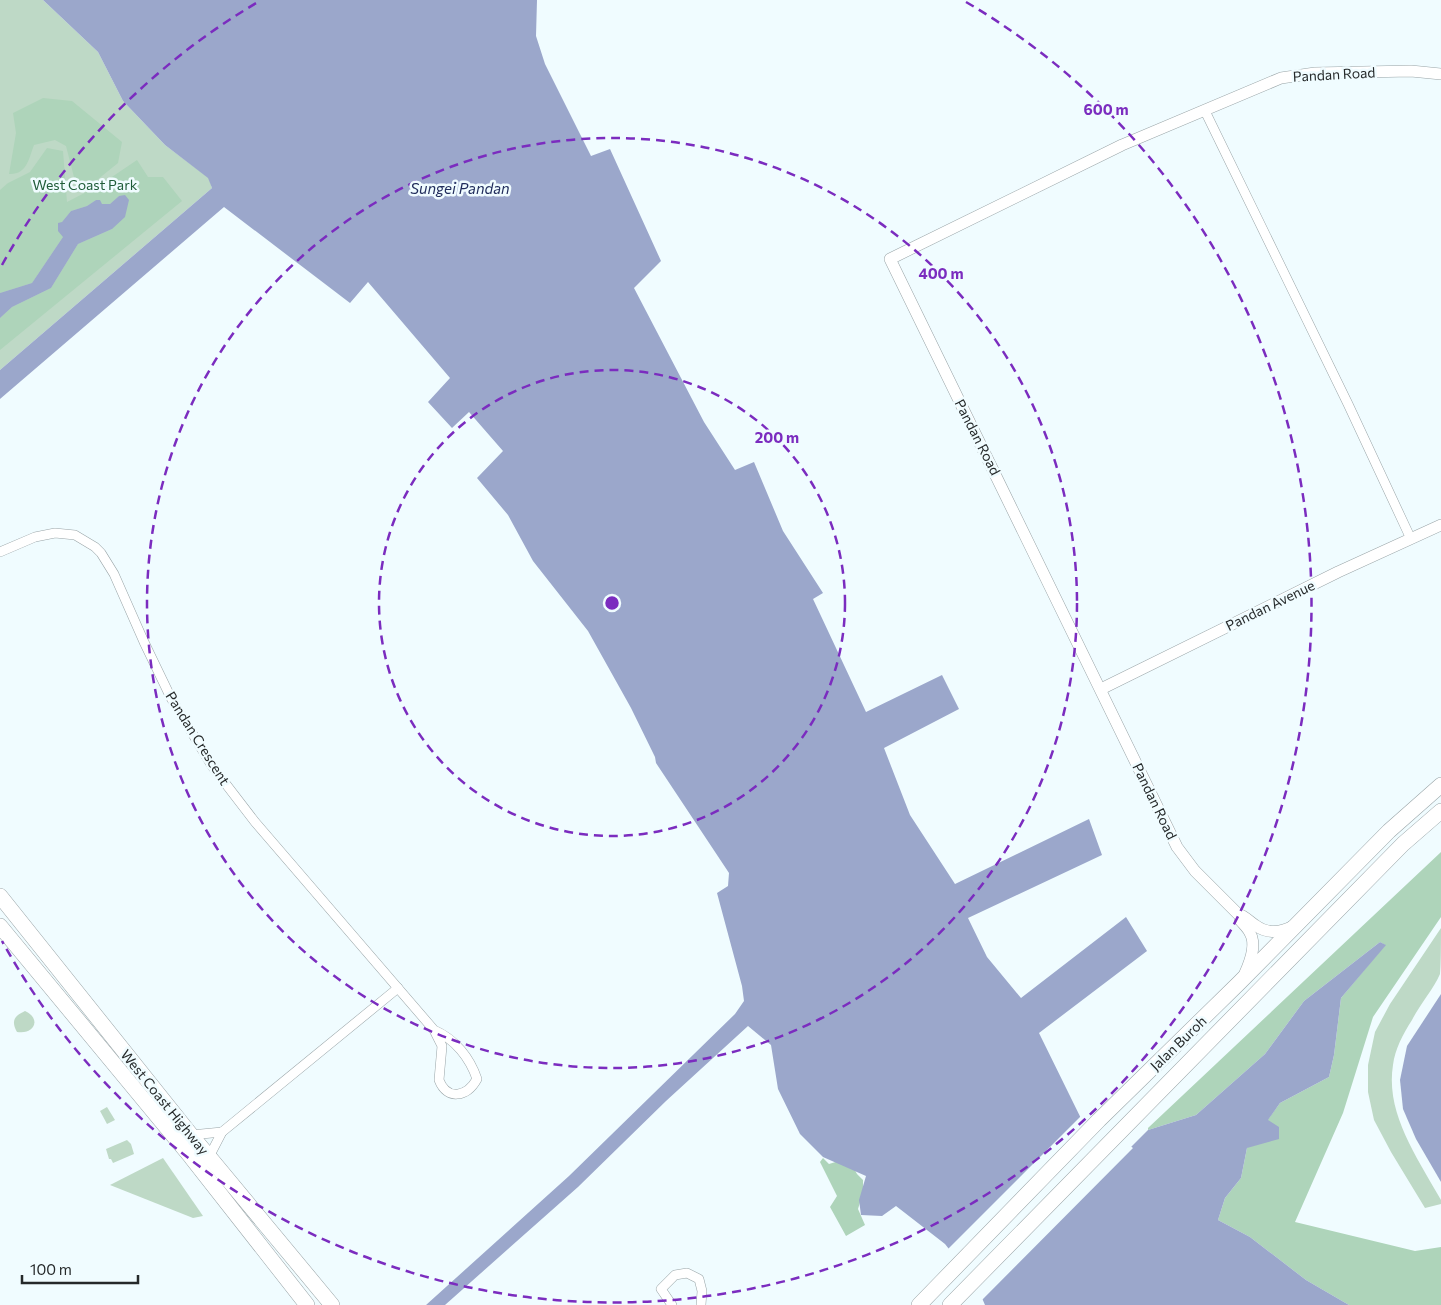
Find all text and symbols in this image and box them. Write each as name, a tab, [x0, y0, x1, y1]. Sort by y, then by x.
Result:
street label: Pandan Road	[1292, 63, 1376, 85]
text: 600 m	[1083, 100, 1129, 118]
park label: West Coast Park	[33, 176, 138, 193]
water label: Sungei Pandan	[410, 179, 510, 197]
text: 400 m	[918, 264, 964, 282]
street label: Pandan Road	[952, 396, 1004, 478]
text: 200 m	[755, 428, 799, 446]
street label: Pandan Avenue	[1223, 576, 1317, 634]
centre of rings	[603, 594, 621, 612]
street label: Pandan Crescent	[162, 688, 234, 788]
street label: Pandan Road	[1129, 760, 1181, 842]
street label: Jalan Buroh	[1146, 1012, 1210, 1074]
street label: West Coast Highway	[117, 1046, 213, 1158]
scale bar	[22, 1252, 139, 1284]
text: 100 m	[30, 1260, 72, 1278]

